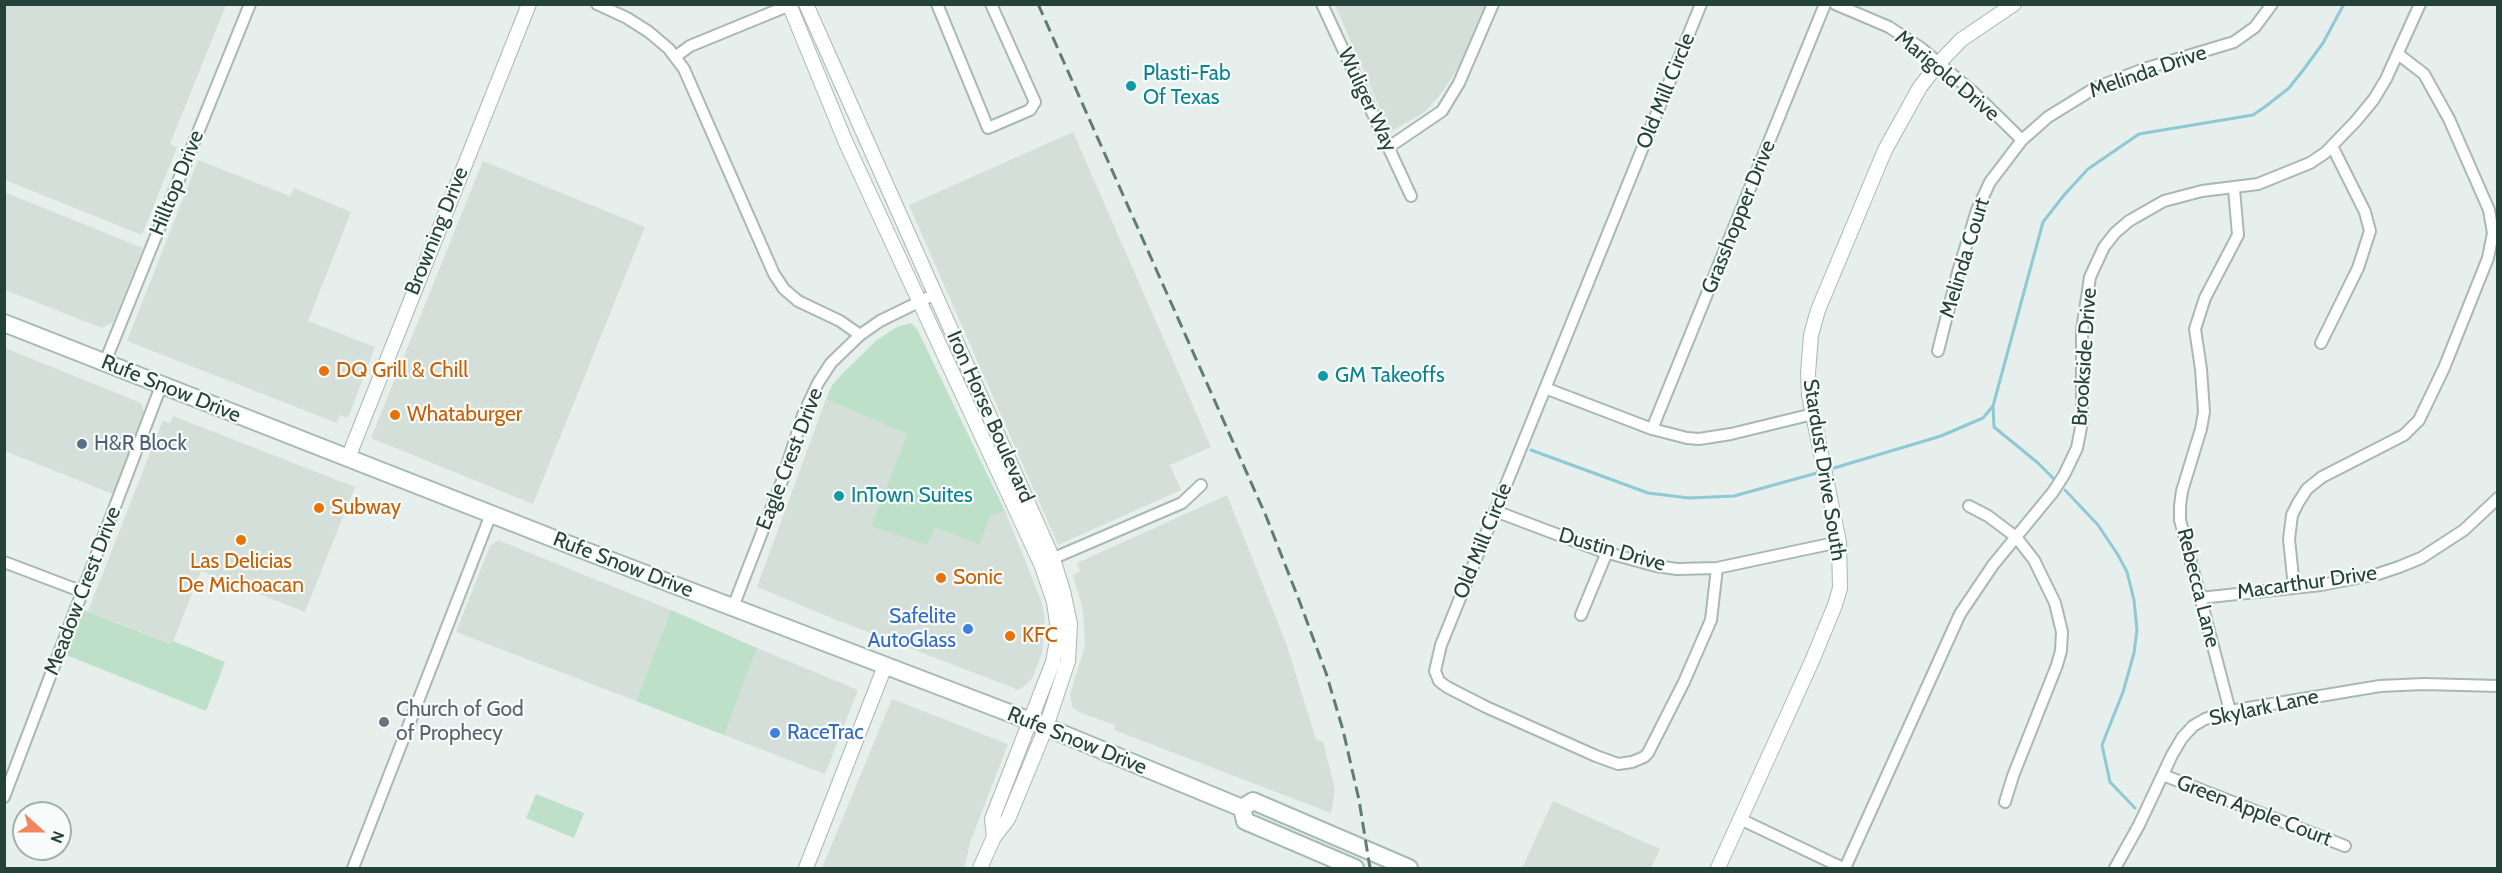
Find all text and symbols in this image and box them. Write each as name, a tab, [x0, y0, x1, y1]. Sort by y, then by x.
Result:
street label: Marigold Drive	[1890, 25, 2004, 127]
street label: Old Mill Circle	[1631, 29, 1701, 153]
street label: Melinda Drive	[2086, 40, 2210, 104]
street label: Wuliger Way	[1332, 44, 1402, 156]
place label: Plasti-Fab Of Texas	[1143, 61, 1231, 111]
marker: Plasti-Fab Of Texas	[1124, 79, 1138, 93]
street label: Hilltop Drive	[145, 127, 209, 239]
street label: Grasshopper Drive	[1697, 136, 1781, 298]
street label: Browning Drive	[400, 163, 474, 299]
street label: Melinda Court	[1935, 195, 1995, 321]
street label: Brookside Drive	[2068, 287, 2102, 427]
street label: Iron Horse Boulevard	[941, 327, 1039, 507]
street label: Rufe Snow Drive	[98, 350, 244, 428]
place label: DQ Grill & Chill	[336, 358, 468, 384]
place label: GM Takeoffs	[1335, 363, 1445, 389]
marker: DQ Grill & Chill	[317, 364, 331, 378]
marker: GM Takeoffs	[1316, 369, 1330, 383]
street label: Stardust Drive South	[1797, 377, 1851, 563]
street label: Eagle Crest Drive	[751, 384, 829, 534]
place label: Whataburger	[407, 402, 522, 428]
marker: Whataburger	[388, 408, 402, 422]
place label: H&R Block	[94, 431, 187, 457]
marker: H&R Block	[75, 437, 89, 451]
street label: Old Mill Circle	[1448, 479, 1518, 603]
place label: InTown Suites	[851, 483, 973, 509]
marker: InTown Suites	[832, 489, 846, 503]
place label: Subway	[331, 495, 401, 521]
marker: Subway	[312, 501, 326, 515]
street label: Meadow Crest Drive	[39, 503, 127, 679]
street label: Dustin Drive	[1556, 523, 1668, 577]
street label: Rebecca Lane	[2171, 526, 2225, 650]
street label: Rufe Snow Drive	[549, 527, 697, 603]
marker: Las Delicias De Michoacan	[234, 533, 248, 547]
place label: Las Delicias De Michoacan	[178, 549, 304, 599]
street label: Macarthur Drive	[2235, 561, 2379, 605]
place label: Sonic	[953, 565, 1003, 591]
marker: Sonic	[934, 571, 948, 585]
place label: Safelite AutoGlass	[868, 604, 956, 654]
marker: Safelite AutoGlass	[961, 622, 975, 636]
place label: KFC	[1022, 623, 1058, 649]
marker: KFC	[1003, 629, 1017, 643]
street label: Skylark Lane	[2207, 684, 2321, 732]
place label: Church of God of Prophecy	[396, 697, 524, 747]
street label: Rufe Snow Drive	[1004, 702, 1150, 780]
marker: Church of God of Prophecy	[377, 715, 391, 729]
place label: RaceTrac	[787, 720, 864, 746]
marker: RaceTrac	[768, 726, 782, 740]
street label: Green Apple Court	[2173, 770, 2335, 852]
north arrow	[12, 801, 72, 861]
text: N	[47, 828, 68, 846]

